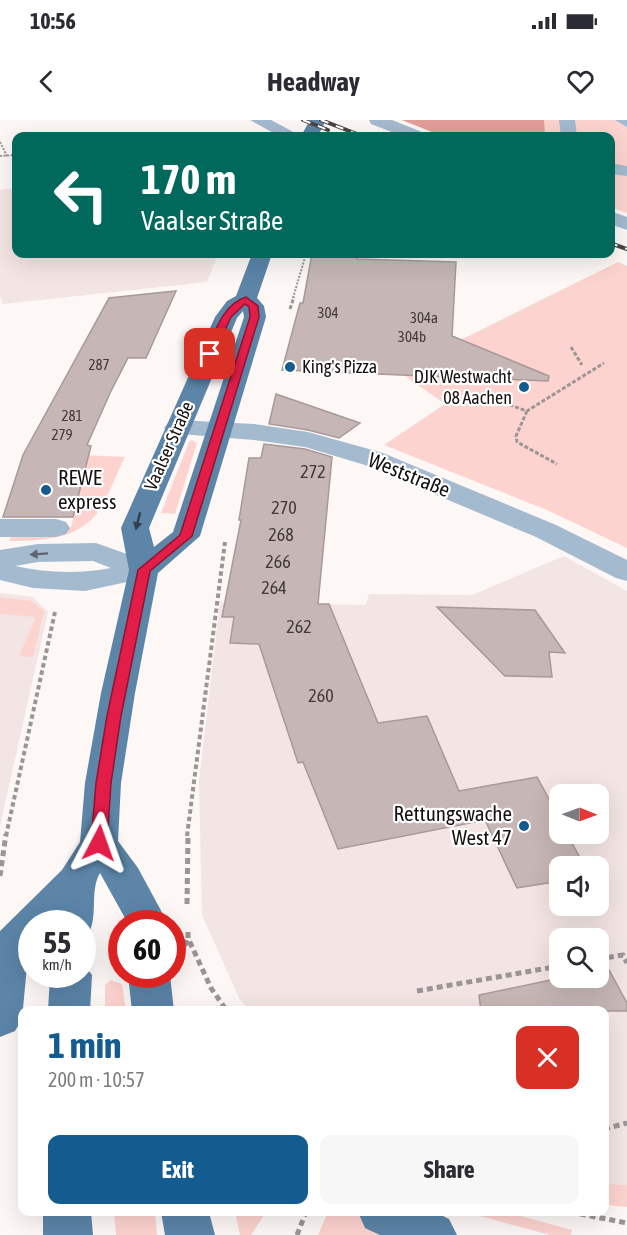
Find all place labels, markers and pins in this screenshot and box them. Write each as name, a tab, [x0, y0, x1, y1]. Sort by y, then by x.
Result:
pin	[184, 328, 235, 379]
place label: King's Pizza	[302, 356, 377, 377]
marker: King's Pizza	[283, 360, 297, 374]
place label: DJK Westwacht 08 Aachen	[414, 366, 512, 408]
marker: DJK Westwacht 08 Aachen	[517, 380, 531, 394]
place label: REWE express	[58, 465, 116, 513]
marker: REWE express	[39, 483, 53, 497]
place label: Rettungswache West 47	[394, 801, 512, 849]
marker: Rettungswache West 47	[517, 819, 531, 833]

